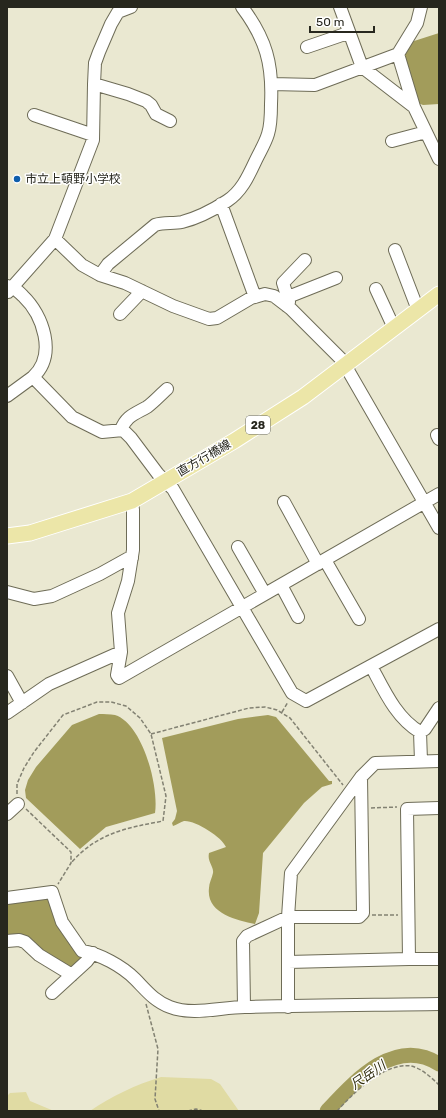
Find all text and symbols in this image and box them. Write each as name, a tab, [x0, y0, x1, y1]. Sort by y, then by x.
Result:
scale bar	[310, 8, 374, 34]
text: 50 m	[316, 15, 344, 29]
place label: 市立上頓野小学校	[25, 172, 121, 186]
marker: 市立上頓野小学校	[12, 174, 22, 184]
road number: 28	[246, 416, 270, 434]
street label: 直方行橋線	[175, 437, 233, 479]
water label: 尺岳川	[348, 1057, 390, 1092]

